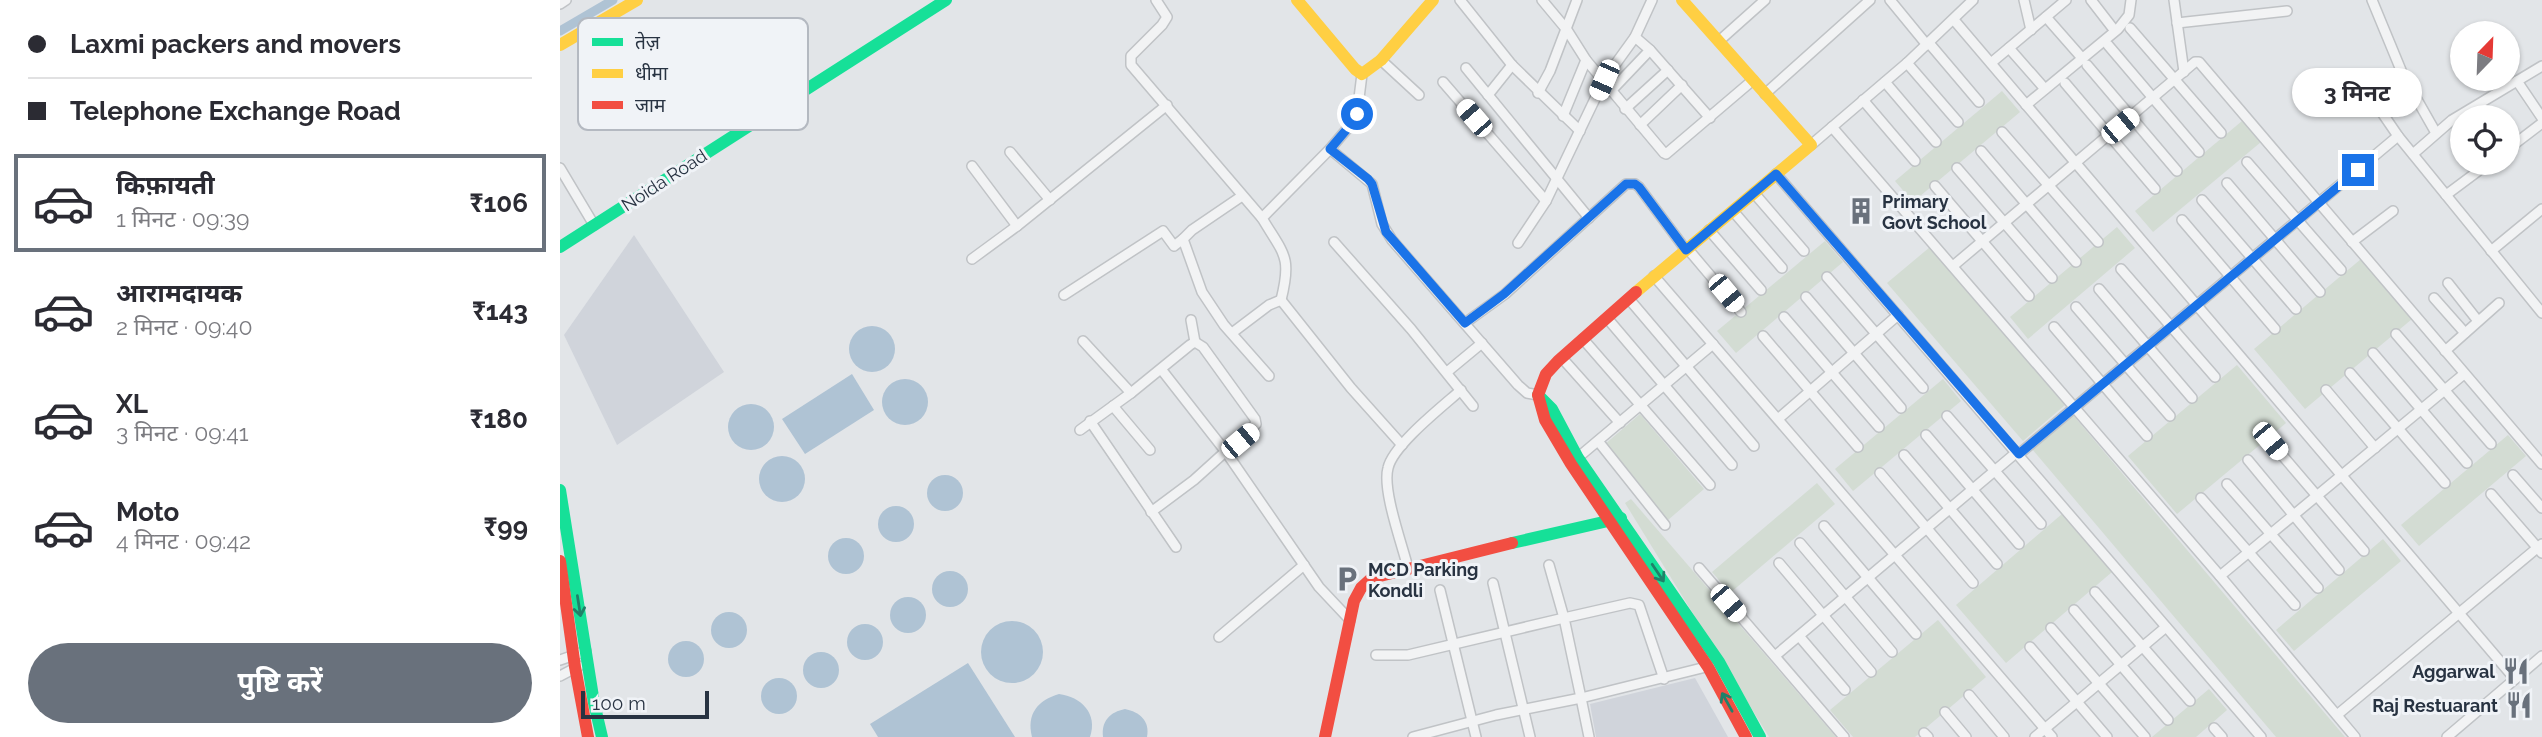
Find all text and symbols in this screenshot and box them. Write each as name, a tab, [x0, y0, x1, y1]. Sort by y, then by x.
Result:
legend	[578, 18, 808, 130]
north arrow	[2450, 21, 2520, 91]
map controls	[2450, 21, 2520, 175]
text: Laxmi packers and movers	[70, 29, 401, 59]
text: तेज़	[635, 31, 661, 53]
car	[1586, 57, 1623, 103]
text: धीमा	[635, 62, 669, 84]
callout: 3 मिनट	[2293, 68, 2423, 118]
text: 3 मिनट	[2324, 79, 2390, 106]
text: जाम	[635, 94, 666, 116]
car	[1453, 95, 1496, 141]
text: Telephone Exchange Road	[70, 96, 401, 126]
route start	[1341, 98, 1373, 130]
car	[2098, 104, 2143, 148]
button: locate	[2450, 105, 2520, 175]
street label: Noida Road	[618, 145, 710, 215]
route end	[2342, 154, 2374, 186]
text: किफ़ायती	[116, 170, 215, 200]
icon: car	[32, 172, 95, 235]
text: ₹106	[469, 188, 528, 218]
place label: Primary Govt School	[1882, 191, 1987, 233]
building icon: Primary Govt School	[1846, 196, 1876, 226]
text: 1 मिनट · 09:39	[116, 205, 250, 232]
car	[1705, 270, 1748, 316]
text: आरामदायक	[116, 278, 242, 308]
icon: car	[32, 280, 95, 343]
text: ₹143	[472, 296, 528, 326]
text: 2 मिनट · 09:40	[116, 313, 253, 340]
icon: car	[32, 388, 95, 451]
text: XL	[116, 389, 148, 419]
text: ₹180	[470, 404, 528, 434]
car	[2249, 418, 2292, 464]
text: 3 मिनट · 09:41	[116, 419, 249, 446]
car	[1218, 419, 1263, 463]
icon: car	[32, 496, 95, 559]
text: Moto	[116, 497, 179, 527]
text: ₹99	[483, 512, 528, 542]
text: 4 मिनट · 09:42	[116, 527, 251, 554]
place label: MCD Parking Kondli	[1368, 559, 1478, 601]
one-way arrow	[1651, 563, 1666, 582]
parking icon: MCD Parking Kondli	[1332, 564, 1362, 594]
car	[1707, 580, 1750, 626]
one-way arrow	[572, 594, 585, 617]
button: पुष्टि करें	[28, 643, 532, 723]
restaurant icon: Aggarwal	[2501, 656, 2531, 686]
place label: Aggarwal	[2412, 661, 2495, 682]
scale bar	[581, 688, 709, 720]
restaurant icon: Raj Restuarant	[2504, 690, 2534, 720]
text: 100 m	[592, 692, 646, 714]
one-way arrow	[1720, 692, 1733, 713]
place label: Raj Restuarant	[2372, 695, 2498, 716]

